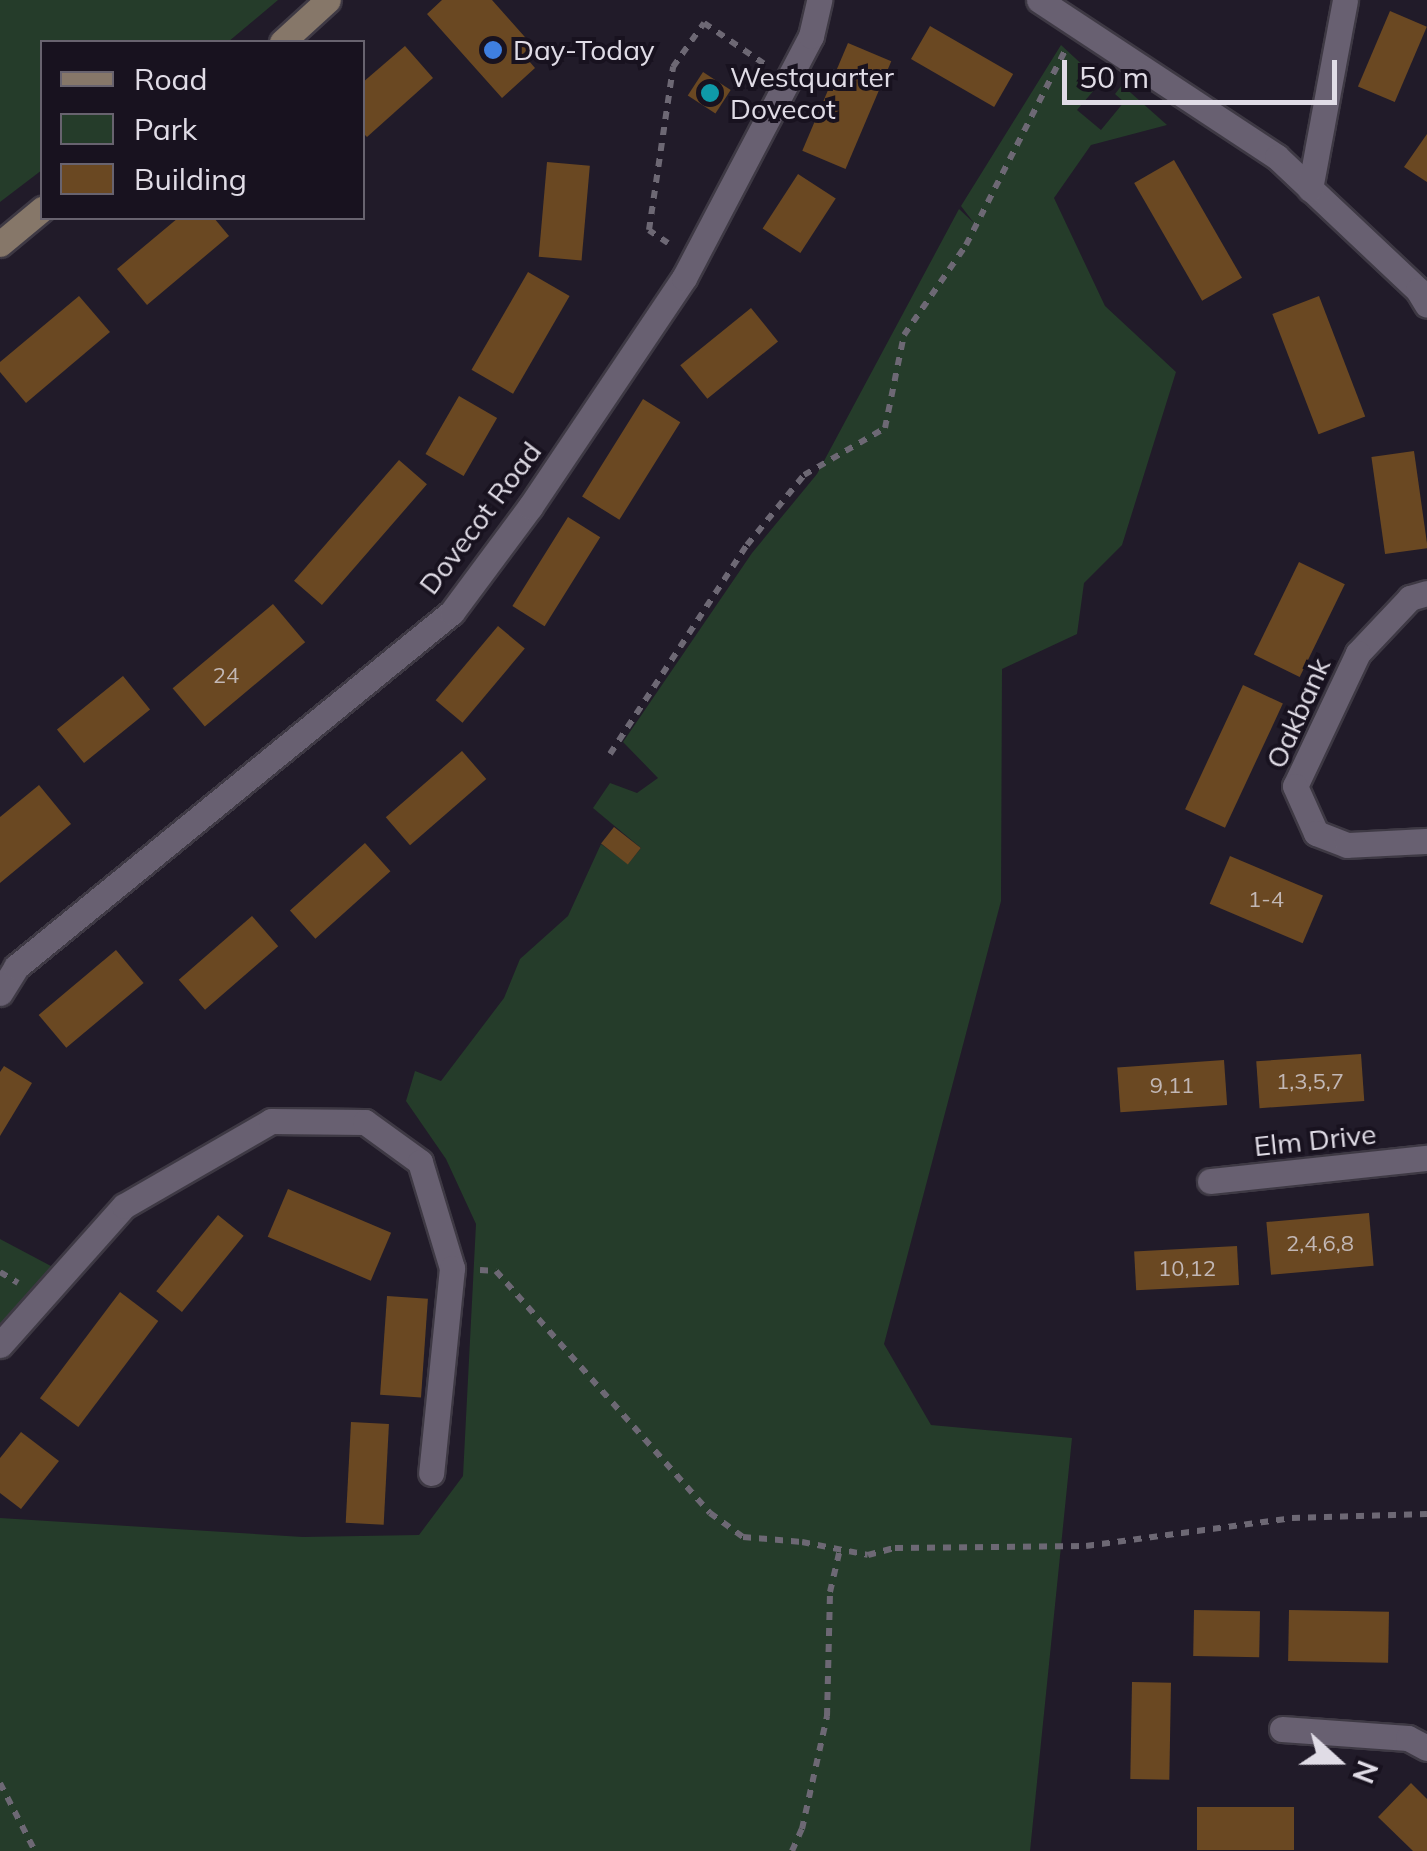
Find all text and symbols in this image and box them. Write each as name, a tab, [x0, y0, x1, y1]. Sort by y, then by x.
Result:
place label: Day-Today	[513, 33, 655, 67]
marker: Day-Today	[482, 39, 504, 61]
legend	[40, 40, 365, 220]
scale bar	[1067, 40, 1342, 102]
text: 50 m	[1079, 58, 1149, 96]
text: Road	[134, 60, 208, 98]
place label: Westquarter Dovecot	[730, 60, 894, 126]
marker: Westquarter Dovecot	[699, 82, 721, 104]
text: Park	[134, 110, 197, 148]
text: Building	[134, 160, 247, 198]
street label: Dovecot Road	[412, 435, 548, 601]
street label: Oakbank	[1259, 653, 1337, 773]
house number: 24	[213, 663, 239, 689]
house number: 1-4	[1248, 887, 1284, 913]
house number: 1,3,5,7	[1276, 1069, 1344, 1095]
house number: 9,11	[1150, 1073, 1194, 1099]
street label: Elm Drive	[1252, 1117, 1378, 1163]
house number: 2,4,6,8	[1286, 1231, 1354, 1257]
house number: 10,12	[1158, 1256, 1216, 1282]
north arrow	[1287, 1711, 1387, 1811]
text: N	[1345, 1756, 1386, 1788]

